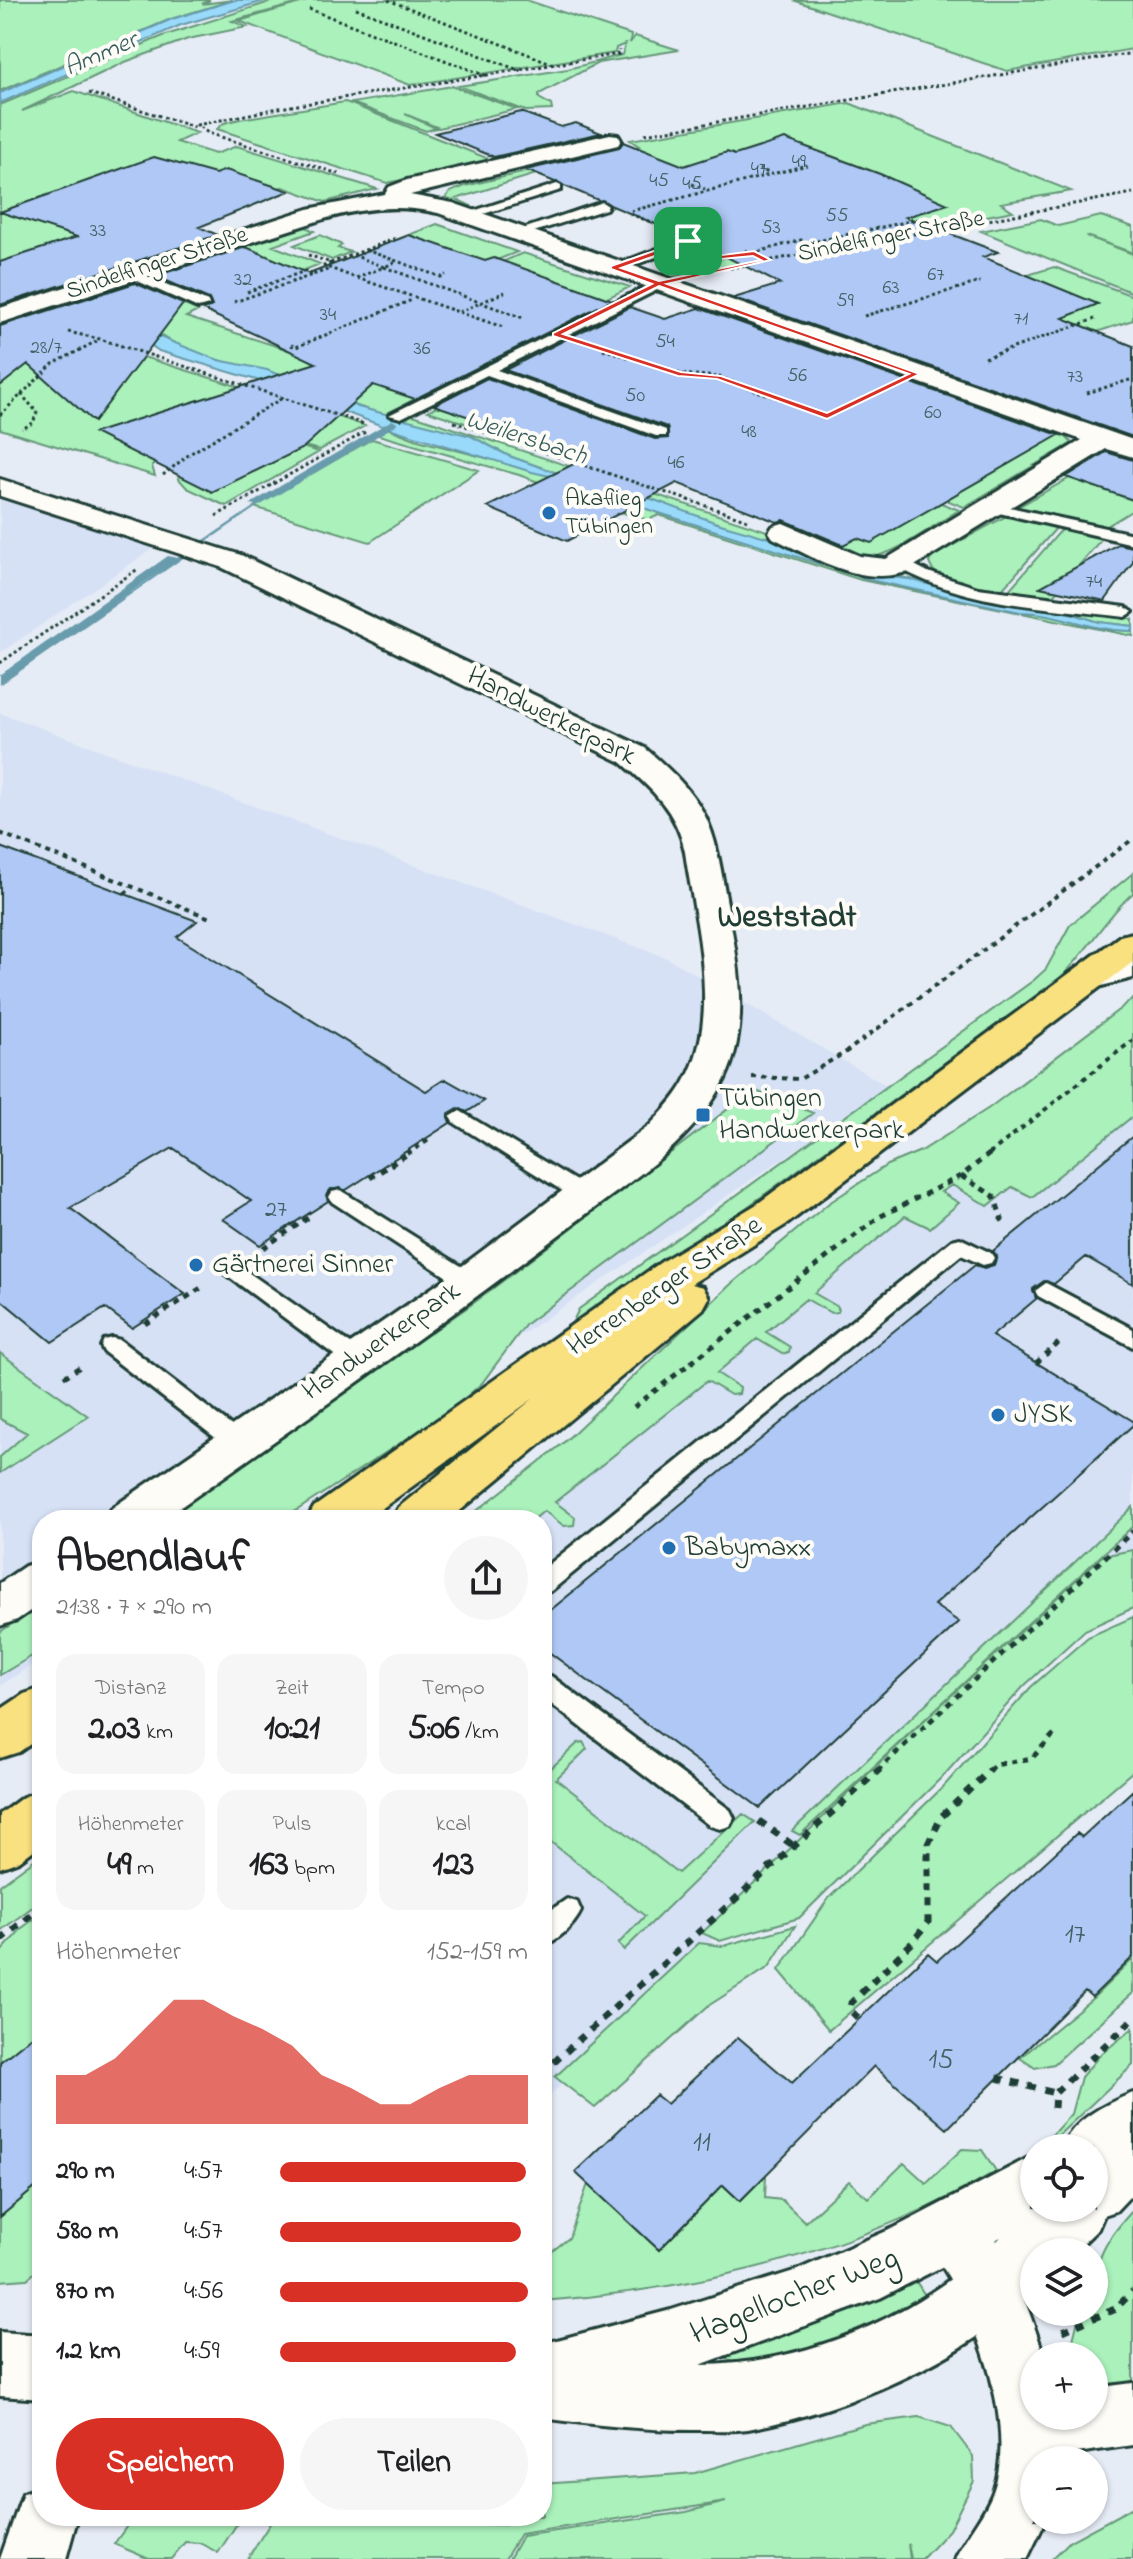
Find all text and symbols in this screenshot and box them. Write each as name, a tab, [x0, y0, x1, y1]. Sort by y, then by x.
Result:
water label: Ammer	[59, 21, 146, 87]
house number: 49	[792, 148, 806, 177]
house number: 47	[751, 155, 767, 184]
house number: 45	[649, 167, 669, 196]
house number: 45	[682, 170, 702, 199]
street label: Sindelfinger Straße	[795, 202, 987, 272]
house number: 55	[826, 202, 848, 231]
pin	[654, 207, 722, 275]
house number: 53	[761, 214, 781, 243]
house number: 33	[90, 217, 106, 246]
street label: Sindelfinger Straße	[62, 218, 253, 310]
icon: arrive	[666, 219, 710, 263]
house number: 67	[927, 261, 945, 290]
house number: 32	[234, 266, 252, 295]
house number: 63	[882, 274, 900, 303]
house number: 59	[836, 287, 854, 316]
house number: 34	[320, 301, 336, 330]
house number: 71	[1014, 305, 1028, 334]
house number: 54	[655, 328, 675, 357]
house number: 28/7	[30, 334, 62, 363]
house number: 36	[413, 335, 431, 364]
house number: 56	[787, 362, 807, 391]
house number: 73	[1067, 363, 1083, 392]
house number: 50	[625, 382, 645, 411]
house number: 60	[924, 399, 942, 428]
water label: Weilersbach	[460, 402, 592, 477]
house number: 48	[741, 418, 757, 447]
house number: 46	[667, 449, 685, 478]
place label: Akaflieg Tübingen	[565, 482, 653, 545]
marker: Akaflieg Tübingen	[540, 504, 558, 522]
house number: 74	[1086, 568, 1102, 597]
street label: Handwerkerpark	[459, 657, 644, 778]
district label: Weststadt	[717, 895, 857, 942]
place label: Tübingen Handwerkerpark	[719, 1079, 905, 1152]
marker: Tübingen Handwerkerpark	[694, 1106, 712, 1124]
house number: 27	[265, 1193, 287, 1228]
street label: Herrenberger Straße	[559, 1206, 771, 1368]
place label: Gärtnerei Sinner	[212, 1245, 394, 1286]
marker: Gärtnerei Sinner	[187, 1256, 205, 1274]
street label: Handwerkerpark	[294, 1272, 470, 1412]
place label: JYSK	[1014, 1395, 1072, 1436]
marker: JYSK	[989, 1406, 1007, 1424]
text: Abendlauf	[56, 1527, 249, 1591]
place label: Babymaxx	[684, 1528, 811, 1569]
button: share	[444, 1536, 528, 1620]
marker: Babymaxx	[660, 1539, 678, 1557]
text: 21:38 · 7 × 290 m	[56, 1589, 212, 1627]
text: Distanz	[95, 1673, 166, 1705]
text: Zeit	[275, 1673, 309, 1705]
text: Tempo	[422, 1673, 485, 1705]
text: 2.03	[88, 1705, 141, 1755]
text: 10:21	[264, 1705, 320, 1755]
text: 5:06	[408, 1705, 460, 1755]
text: km	[141, 1717, 173, 1749]
text: /km	[460, 1717, 499, 1749]
text: Höhenmeter	[78, 1809, 184, 1841]
text: Puls	[273, 1809, 311, 1841]
text: kcal	[436, 1809, 471, 1841]
text: 49	[107, 1841, 132, 1891]
text: 163	[249, 1841, 289, 1891]
text: 123	[432, 1841, 474, 1891]
text: m	[132, 1853, 154, 1885]
text: bpm	[289, 1853, 335, 1885]
house number: 17	[1065, 1915, 1086, 1956]
text: Höhenmeter	[56, 1934, 181, 1972]
text: 152–159 m	[427, 1934, 528, 1972]
house number: 15	[929, 2040, 953, 2081]
house number: 11	[693, 2123, 711, 2164]
map controls	[1020, 2134, 1108, 2534]
button: locate	[1020, 2134, 1108, 2222]
text: 290 m	[56, 2153, 115, 2191]
text: 4:57	[184, 2153, 223, 2191]
text: 580 m	[56, 2213, 119, 2251]
text: 4:57	[184, 2213, 223, 2251]
street label: Hagellocher Weg	[683, 2234, 907, 2360]
button: layers	[1020, 2238, 1108, 2326]
text: 870 m	[56, 2273, 114, 2311]
text: 4:56	[184, 2273, 223, 2311]
text: 1.2 km	[56, 2333, 121, 2371]
text: 4:59	[184, 2333, 220, 2371]
button: +	[1020, 2342, 1108, 2430]
button: Speichern	[56, 2418, 284, 2510]
button: Teilen	[300, 2418, 528, 2510]
button: −	[1020, 2446, 1108, 2534]

